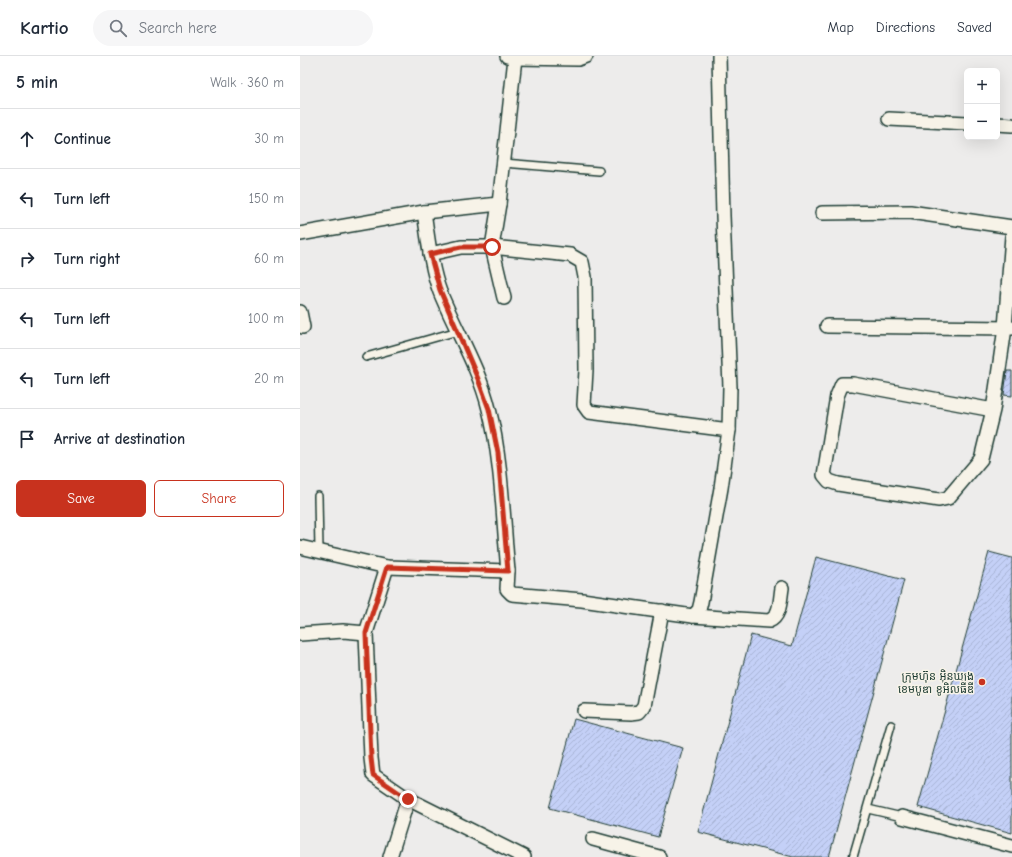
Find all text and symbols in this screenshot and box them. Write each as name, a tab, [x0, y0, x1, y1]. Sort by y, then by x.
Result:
search box	[93, 10, 373, 46]
text: Kartio	[20, 17, 69, 39]
icon: search	[107, 17, 129, 39]
text: Search here	[139, 19, 217, 37]
text: Map	[827, 19, 854, 36]
text: Directions	[876, 19, 935, 36]
text: Saved	[957, 19, 992, 36]
map controls	[964, 68, 1000, 140]
button: +	[964, 68, 1000, 104]
text: 5 min	[16, 73, 58, 92]
text: Walk · 360 m	[210, 75, 284, 90]
button: −	[964, 104, 1000, 140]
icon: ahead	[16, 128, 38, 150]
text: Continue	[54, 130, 111, 148]
text: 30 m	[254, 131, 284, 146]
icon: left	[16, 188, 38, 210]
text: Turn left	[54, 190, 110, 208]
text: 150 m	[249, 191, 284, 206]
route start	[483, 238, 501, 256]
icon: right	[16, 248, 38, 270]
text: Turn right	[54, 250, 120, 268]
text: 60 m	[254, 251, 284, 266]
icon: left	[16, 308, 38, 330]
text: Turn left	[54, 310, 110, 328]
text: 100 m	[248, 311, 284, 326]
icon: left	[16, 368, 38, 390]
text: Turn left	[54, 370, 110, 388]
text: 20 m	[254, 371, 284, 386]
icon: arrive	[16, 428, 38, 450]
text: Arrive at destination	[54, 430, 185, 448]
button: Save	[16, 480, 146, 517]
button: Share	[154, 480, 284, 517]
place label: ក្រុមហ៊ុន អ៊ិនឃ្យុង ខេមបូឌា ខូអិលធីឌី	[898, 669, 974, 696]
marker: ក្រុមហ៊ុន អ៊ិនឃ្យុង ខេមបូឌា ខូអិលធីឌី	[977, 677, 987, 687]
route end	[399, 790, 417, 808]

